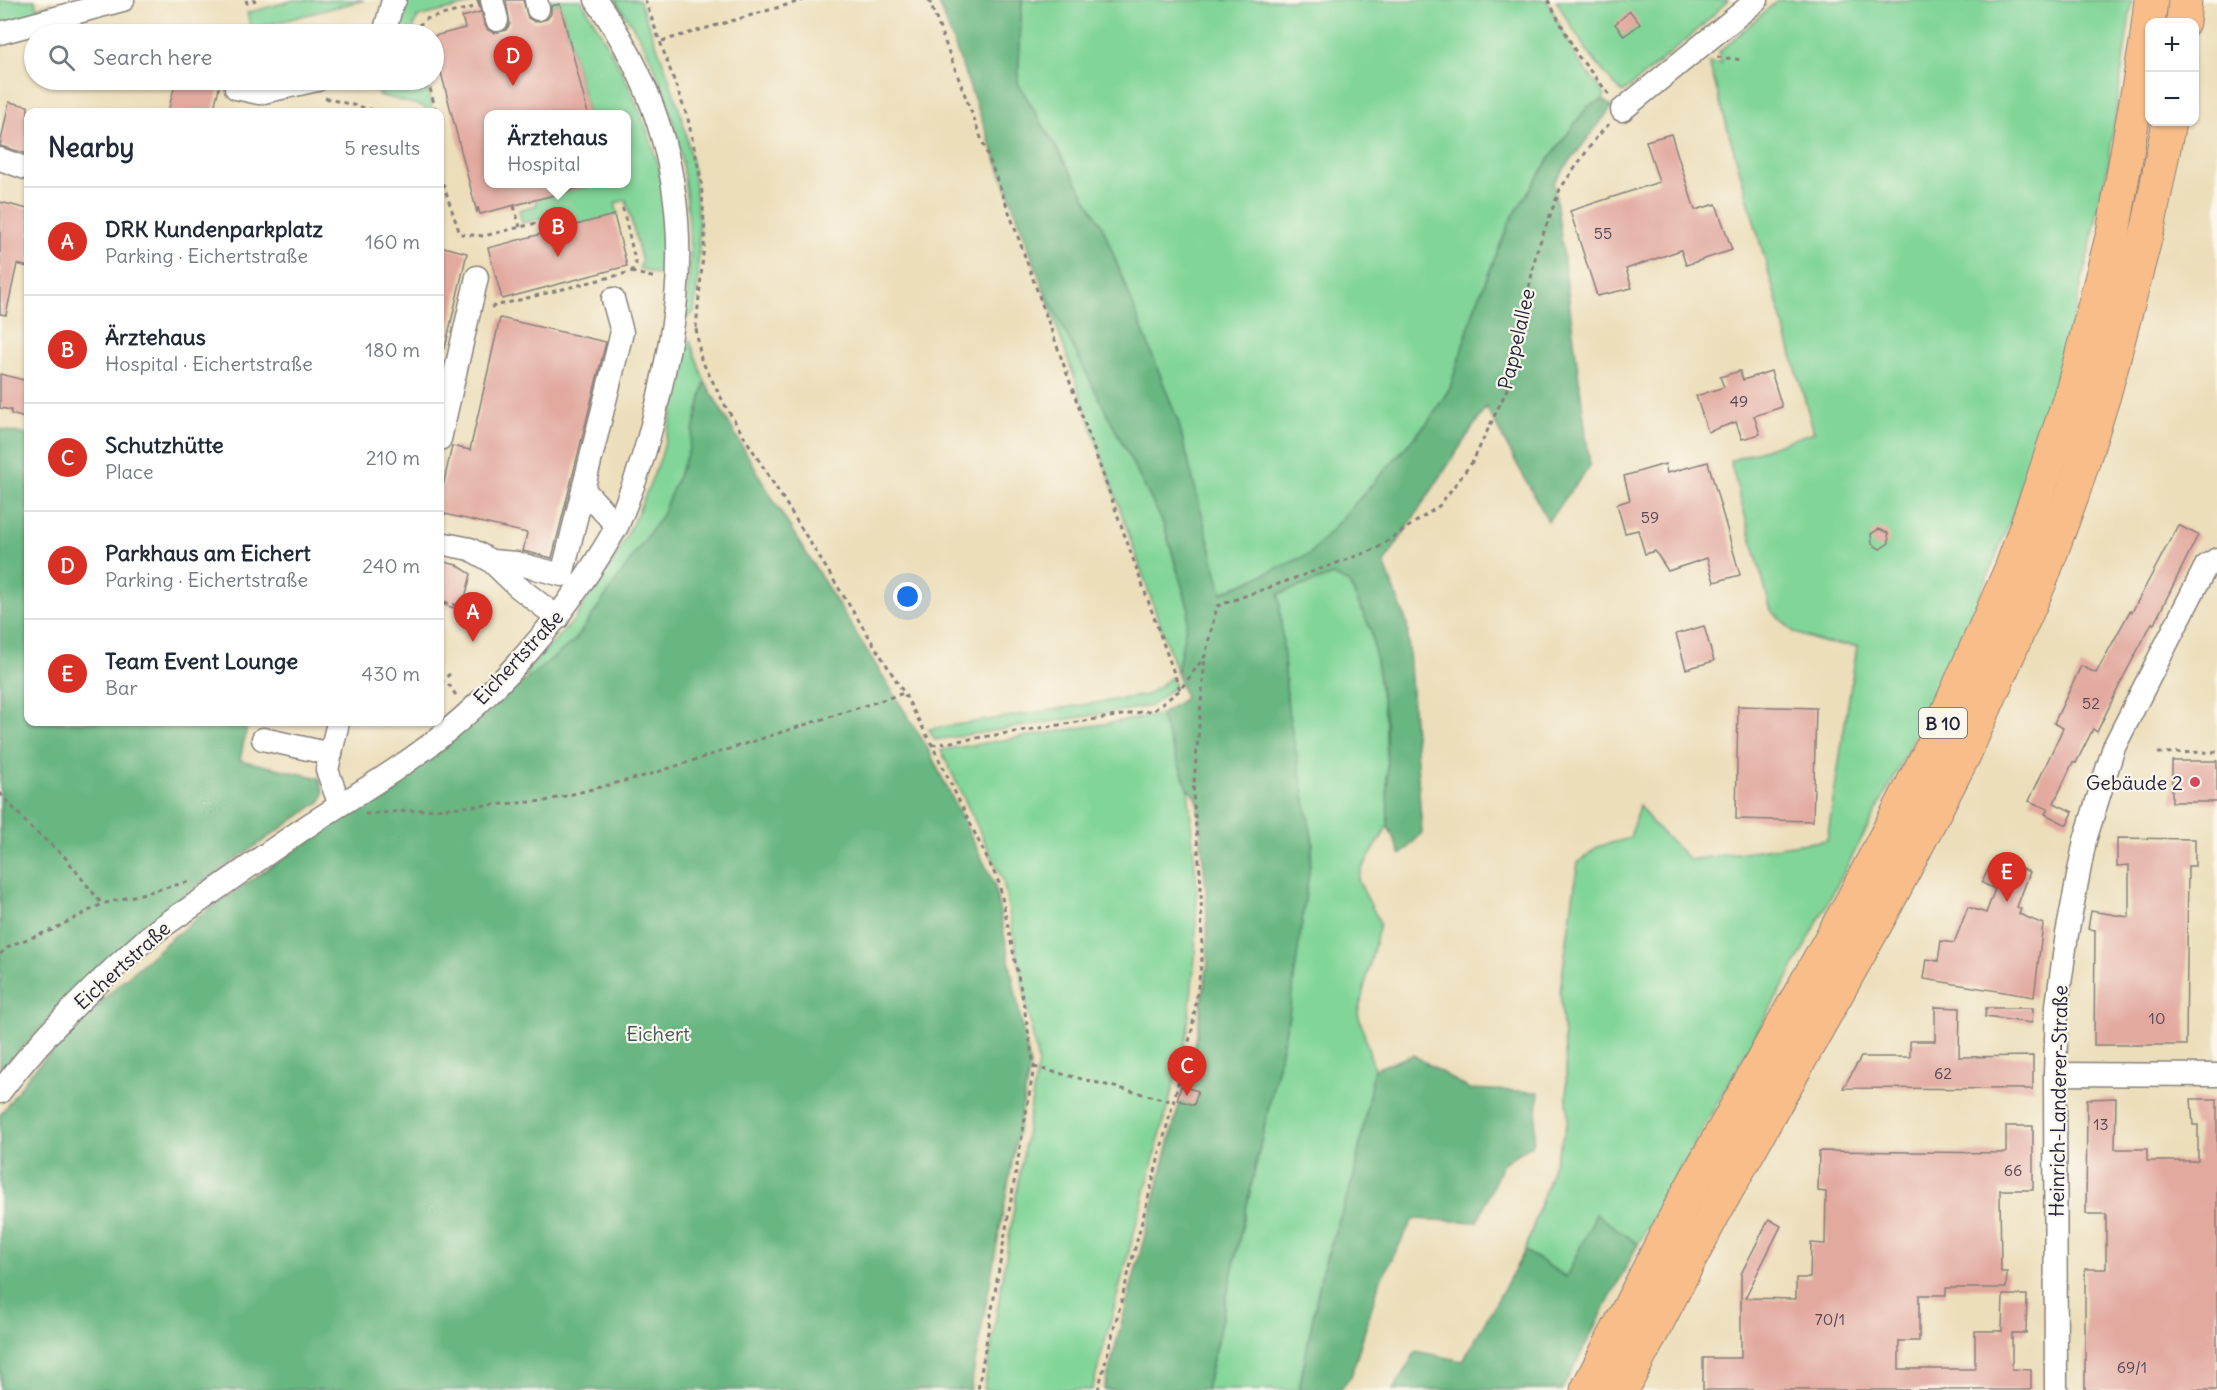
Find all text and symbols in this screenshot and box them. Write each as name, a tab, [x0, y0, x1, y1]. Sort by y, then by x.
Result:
map controls	[2145, 18, 2199, 126]
button: +	[2145, 18, 2199, 72]
search box	[24, 24, 444, 90]
pin: D	[494, 36, 532, 86]
icon: search	[45, 41, 78, 74]
text: Search here	[93, 43, 212, 71]
button: −	[2145, 72, 2199, 126]
popup	[484, 110, 631, 188]
text: Ärztehaus	[507, 123, 608, 151]
text: Nearby	[48, 131, 134, 164]
text: 5 results	[344, 135, 420, 160]
text: Hospital	[507, 151, 580, 176]
pin: B	[538, 208, 578, 257]
text: DRK Kundenparkplatz	[105, 215, 323, 243]
house number: 55	[1594, 223, 1612, 243]
text: A	[61, 229, 74, 254]
text: 160 m	[365, 229, 420, 254]
text: Parking · Eichertstraße	[105, 243, 308, 268]
street label: Pappelallee	[1492, 286, 1540, 392]
text: Ärztehaus	[105, 323, 206, 351]
text: B	[61, 337, 74, 362]
text: 180 m	[365, 337, 420, 362]
text: Hospital · Eichertstraße	[105, 351, 313, 376]
house number: 49	[1730, 391, 1748, 411]
text: Schutzhütte	[105, 431, 224, 459]
text: C	[61, 445, 74, 470]
text: 210 m	[366, 445, 420, 470]
text: Place	[105, 459, 153, 484]
house number: 59	[1641, 507, 1659, 527]
text: Parkhaus am Eichert	[105, 539, 311, 567]
text: D	[60, 553, 75, 578]
text: 240 m	[362, 553, 420, 578]
text: Parking · Eichertstraße	[105, 567, 308, 592]
your location	[893, 582, 922, 611]
pin: A	[454, 592, 492, 642]
street label: Eichertstraße	[468, 604, 568, 710]
text: Team Event Lounge	[105, 647, 298, 675]
text: E	[62, 661, 73, 686]
text: 430 m	[362, 661, 420, 686]
text: Bar	[105, 675, 138, 700]
house number: 52	[2082, 693, 2100, 713]
road number: B 10	[1919, 708, 1967, 738]
place label: Gebäude 2	[2086, 770, 2183, 795]
marker: Gebäude 2	[2188, 775, 2202, 789]
pin: E	[1988, 852, 2026, 902]
street label: Eichertstraße	[69, 915, 175, 1015]
street label: Heinrich-Landerer-Straße	[2043, 985, 2073, 1217]
house number: 10	[2149, 1008, 2165, 1028]
park label: Eichert	[626, 1021, 690, 1046]
pin: C	[1168, 1046, 1206, 1096]
house number: 62	[1934, 1063, 1952, 1083]
house number: 13	[2093, 1114, 2109, 1134]
house number: 66	[2004, 1160, 2022, 1180]
house number: 70/1	[1815, 1309, 1845, 1329]
house number: 69/1	[2117, 1357, 2147, 1377]

